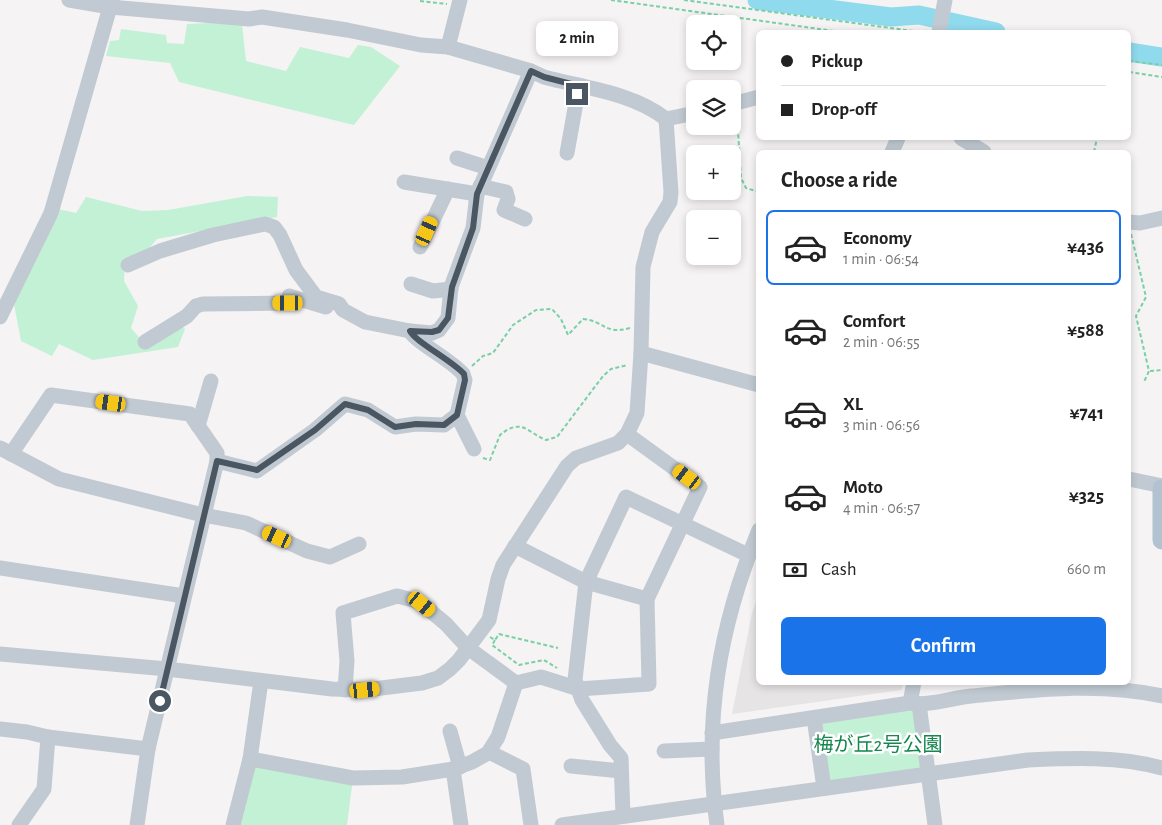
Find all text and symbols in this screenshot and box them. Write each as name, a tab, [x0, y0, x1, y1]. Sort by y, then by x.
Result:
map controls	[686, 15, 741, 265]
button: locate	[686, 15, 741, 70]
callout: 2 min	[536, 22, 618, 56]
text: 2 min	[559, 30, 595, 46]
text: Pickup	[811, 52, 863, 71]
button: layers	[686, 80, 741, 135]
route end	[566, 83, 588, 105]
text: Drop-off	[811, 100, 876, 119]
button: +	[686, 145, 741, 200]
text: Choose a ride	[781, 169, 897, 191]
button: −	[686, 210, 741, 265]
car	[414, 214, 439, 248]
icon: car	[783, 225, 828, 270]
text: Economy	[843, 229, 912, 248]
text: ¥436	[1067, 238, 1104, 257]
text: 1 min · 06:54	[843, 251, 919, 267]
car	[273, 296, 303, 311]
icon: car	[783, 308, 828, 353]
text: Comfort	[843, 312, 905, 331]
text: ¥588	[1067, 321, 1104, 340]
text: 2 min · 06:55	[843, 334, 920, 350]
icon: car	[783, 391, 828, 436]
car	[95, 393, 126, 413]
text: XL	[843, 395, 863, 414]
text: ¥741	[1069, 404, 1104, 423]
text: 3 min · 06:56	[843, 417, 920, 433]
car	[670, 462, 703, 492]
icon: car	[783, 474, 828, 519]
text: Moto	[843, 478, 883, 497]
text: ¥325	[1069, 487, 1104, 506]
text: 4 min · 06:57	[843, 500, 920, 516]
car	[260, 524, 293, 550]
icon: cash	[781, 556, 809, 584]
text: Cash	[821, 560, 857, 579]
text: 660 m	[1067, 561, 1106, 577]
car	[405, 589, 438, 619]
button: Confirm	[781, 617, 1106, 675]
car	[349, 681, 380, 699]
route start	[149, 690, 171, 712]
park label: 梅が丘2号公園	[813, 734, 943, 755]

